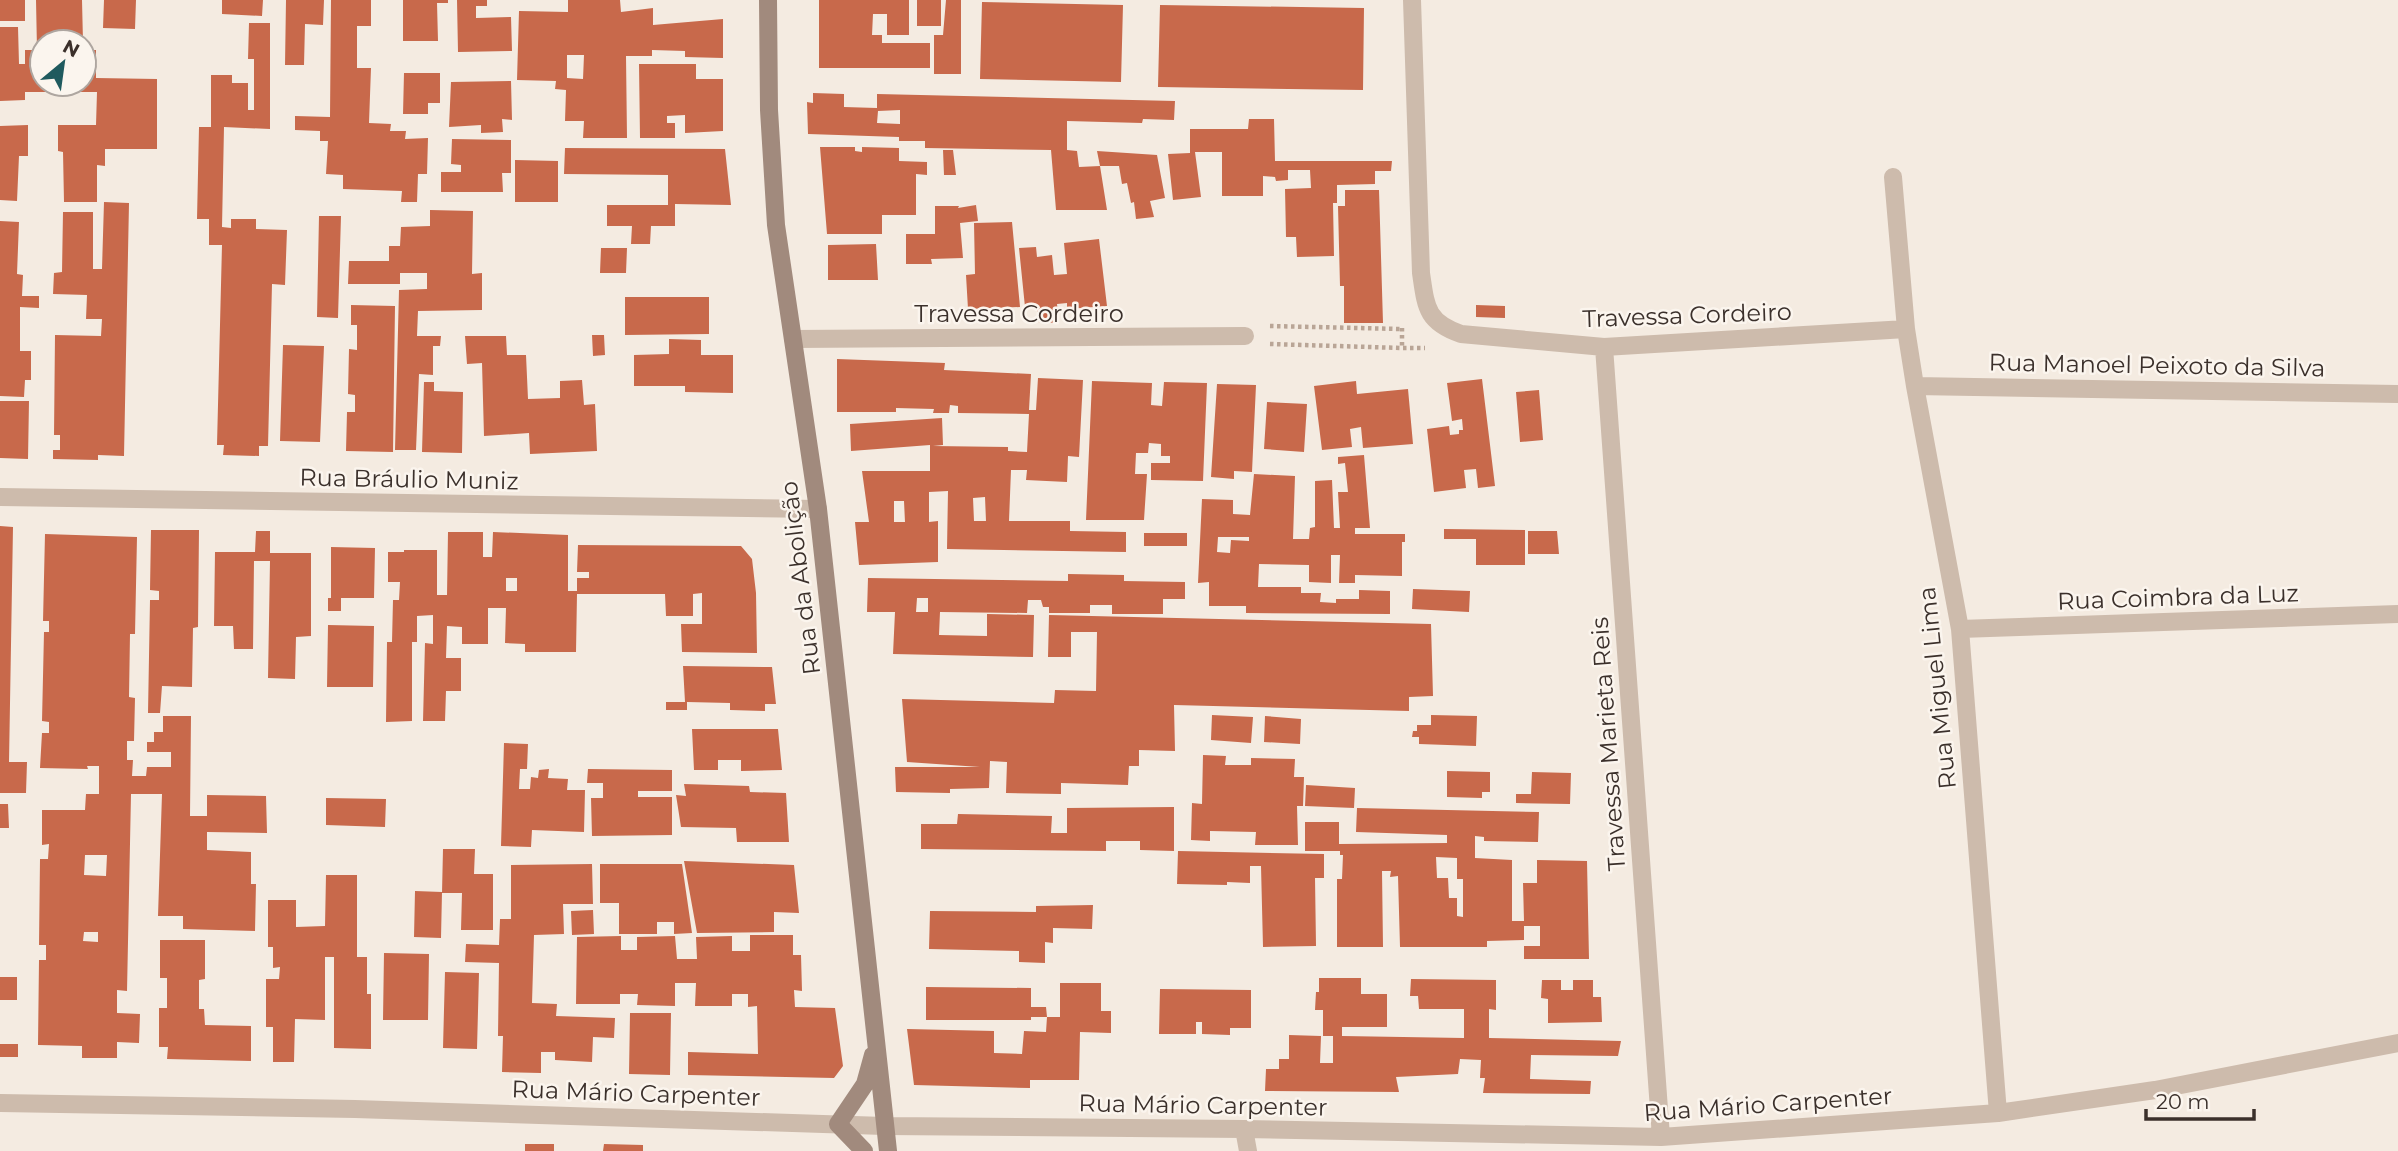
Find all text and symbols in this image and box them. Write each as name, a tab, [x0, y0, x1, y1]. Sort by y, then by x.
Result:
north arrow	[28, 28, 98, 98]
text: N	[59, 35, 83, 62]
street label: Travessa Cordeiro	[1582, 297, 1792, 333]
street label: Travessa Cordeiro	[914, 299, 1124, 328]
street label: Rua Manoel Peixoto da Silva	[1988, 348, 2326, 382]
street label: Rua Bráulio Muniz	[299, 463, 519, 495]
street label: Rua da Abolição	[774, 480, 826, 676]
street label: Rua Coimbra da Luz	[2057, 578, 2299, 616]
street label: Rua Miguel Lima	[1912, 585, 1962, 791]
street label: Travessa Marieta Reis	[1585, 616, 1631, 872]
street label: Rua Mário Carpenter	[511, 1074, 761, 1112]
scale bar	[2146, 1078, 2254, 1122]
street label: Rua Mário Carpenter	[1643, 1081, 1893, 1127]
street label: Rua Mário Carpenter	[1078, 1088, 1328, 1122]
text: 20 m	[2156, 1089, 2210, 1114]

